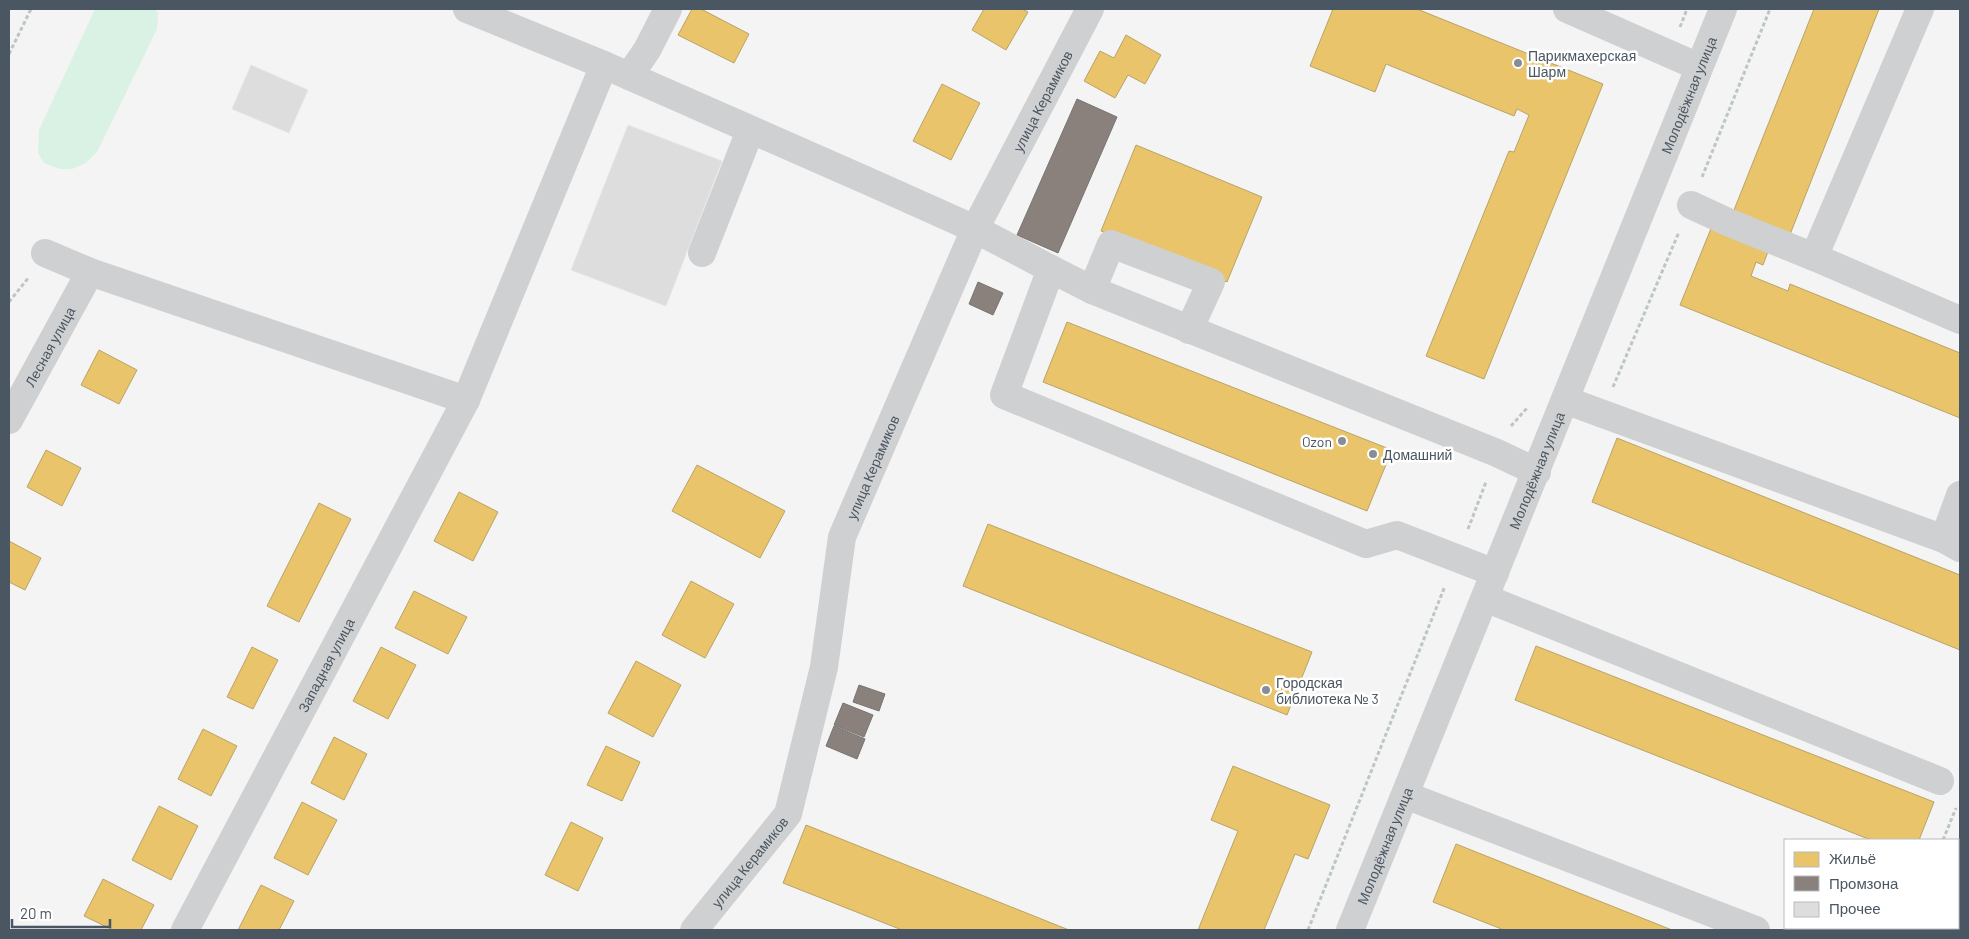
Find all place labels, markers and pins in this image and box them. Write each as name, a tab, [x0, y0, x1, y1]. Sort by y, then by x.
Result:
place label: Парикмахерская Шарм	[1528, 47, 1636, 80]
marker: Парикмахерская Шарм	[1512, 57, 1524, 69]
place label: Ozon	[1302, 433, 1332, 450]
marker: Ozon	[1336, 435, 1348, 447]
place label: Домашний	[1383, 446, 1452, 463]
marker: Домашний	[1367, 448, 1379, 460]
place label: Городская библиотека № 3	[1276, 674, 1379, 707]
marker: Городская библиотека № 3	[1260, 684, 1272, 696]

